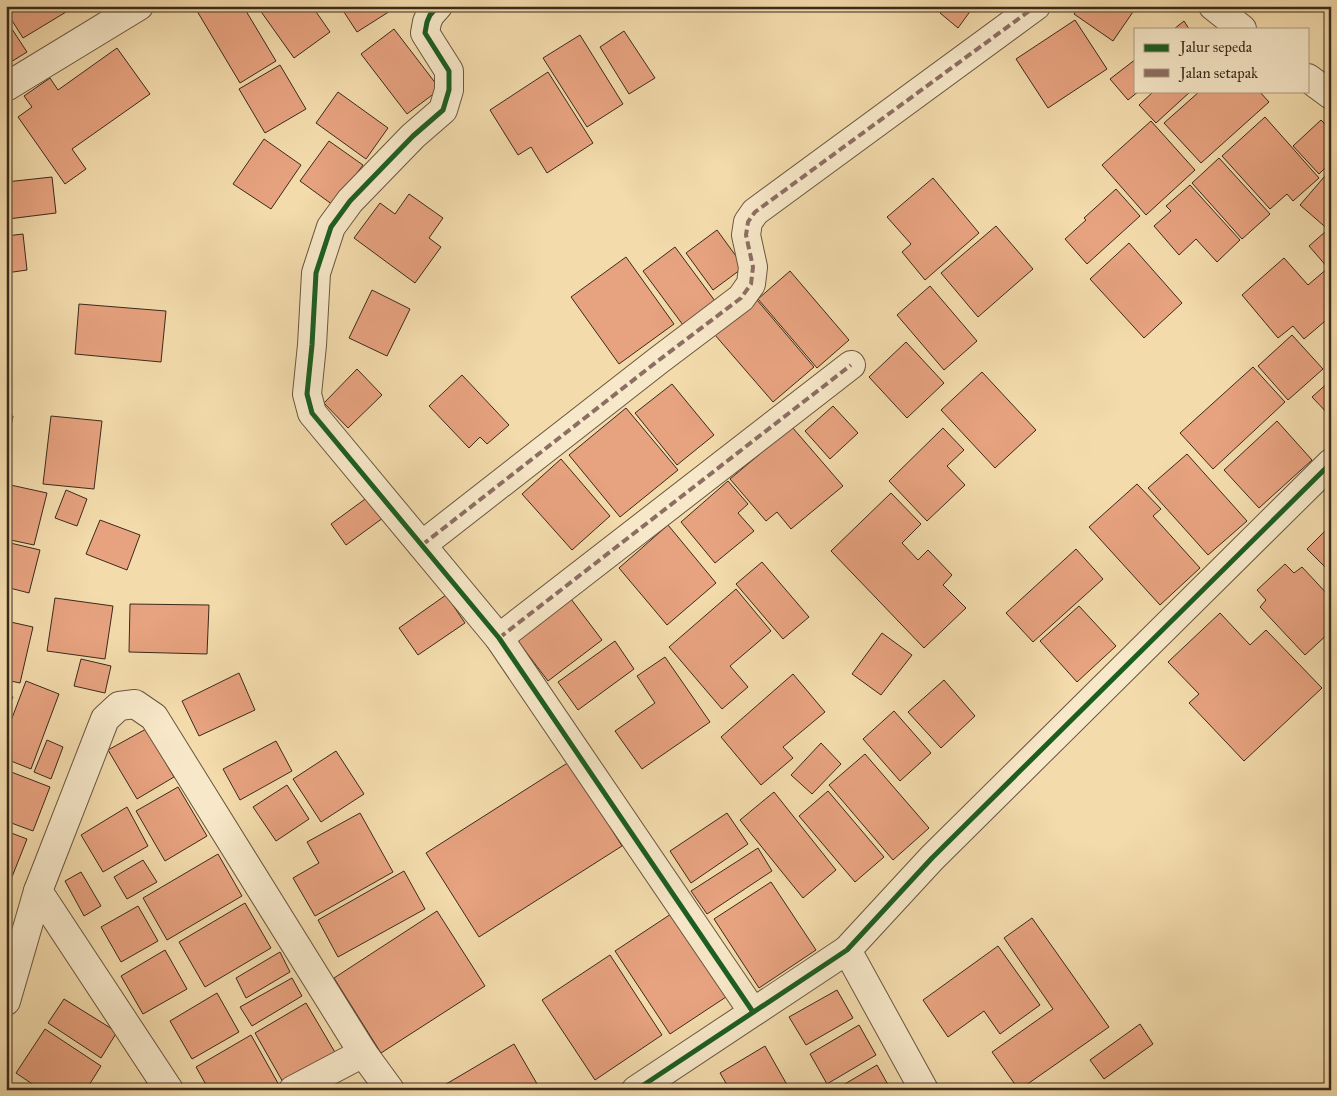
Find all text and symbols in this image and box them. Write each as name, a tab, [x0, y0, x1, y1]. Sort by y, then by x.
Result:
legend	[1134, 28, 1310, 92]
text: Jalur sepeda	[1178, 38, 1253, 57]
text: Jalan setapak	[1178, 64, 1258, 83]

